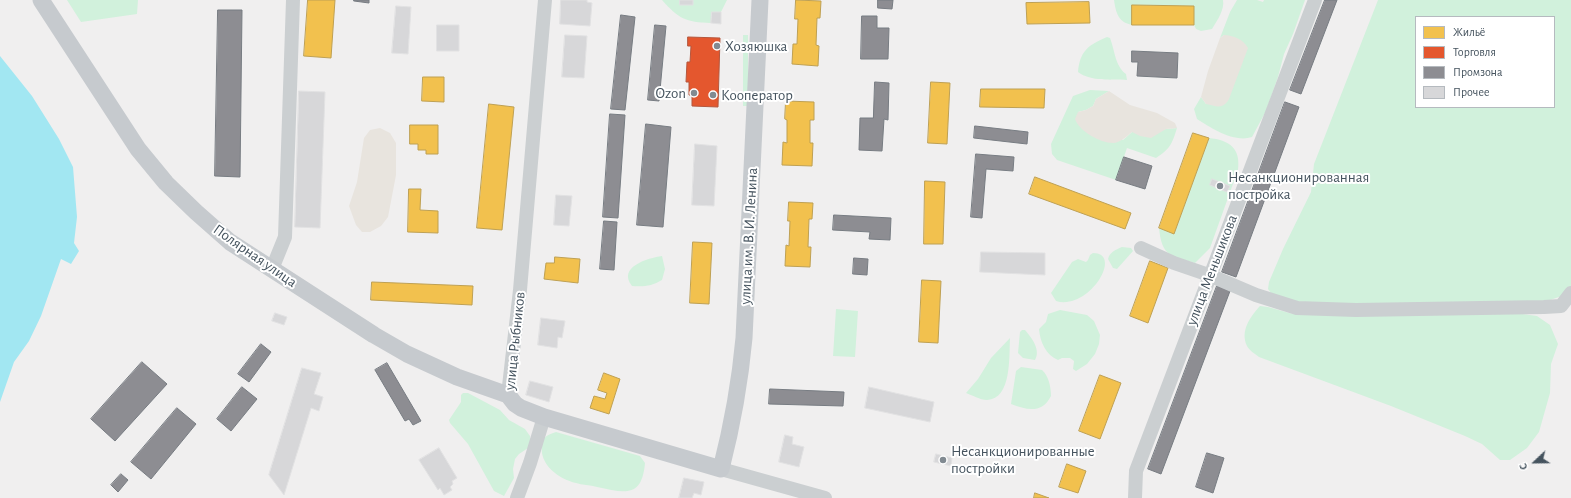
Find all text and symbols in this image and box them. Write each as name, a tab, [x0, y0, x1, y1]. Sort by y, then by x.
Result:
legend	[1415, 16, 1555, 108]
text: Жильё	[1453, 26, 1485, 38]
place label: Хозяюшка	[725, 37, 787, 55]
marker: Хозяюшка	[712, 41, 722, 51]
text: Торговля	[1453, 46, 1496, 58]
text: Промзона	[1453, 66, 1503, 78]
place label: Ozon	[656, 84, 686, 102]
place label: Кооператор	[721, 86, 793, 104]
text: Прочее	[1453, 86, 1489, 98]
marker: Ozon	[689, 88, 699, 98]
marker: Кооператор	[708, 90, 718, 100]
street label: улица им. В. И. Ленина	[736, 167, 762, 305]
place label: Несанкционированная постройка	[1228, 168, 1369, 203]
marker: Несанкционированная постройка	[1215, 181, 1225, 191]
street label: улица Меньшикова	[1183, 212, 1241, 328]
street label: Полярная улица	[210, 221, 300, 291]
street label: улица Рыбников	[501, 291, 529, 391]
place label: Несанкционированные постройки	[951, 442, 1095, 477]
north arrow	[1515, 442, 1555, 482]
marker: Несанкционированные постройки	[938, 455, 948, 465]
text: С	[1517, 462, 1530, 472]

